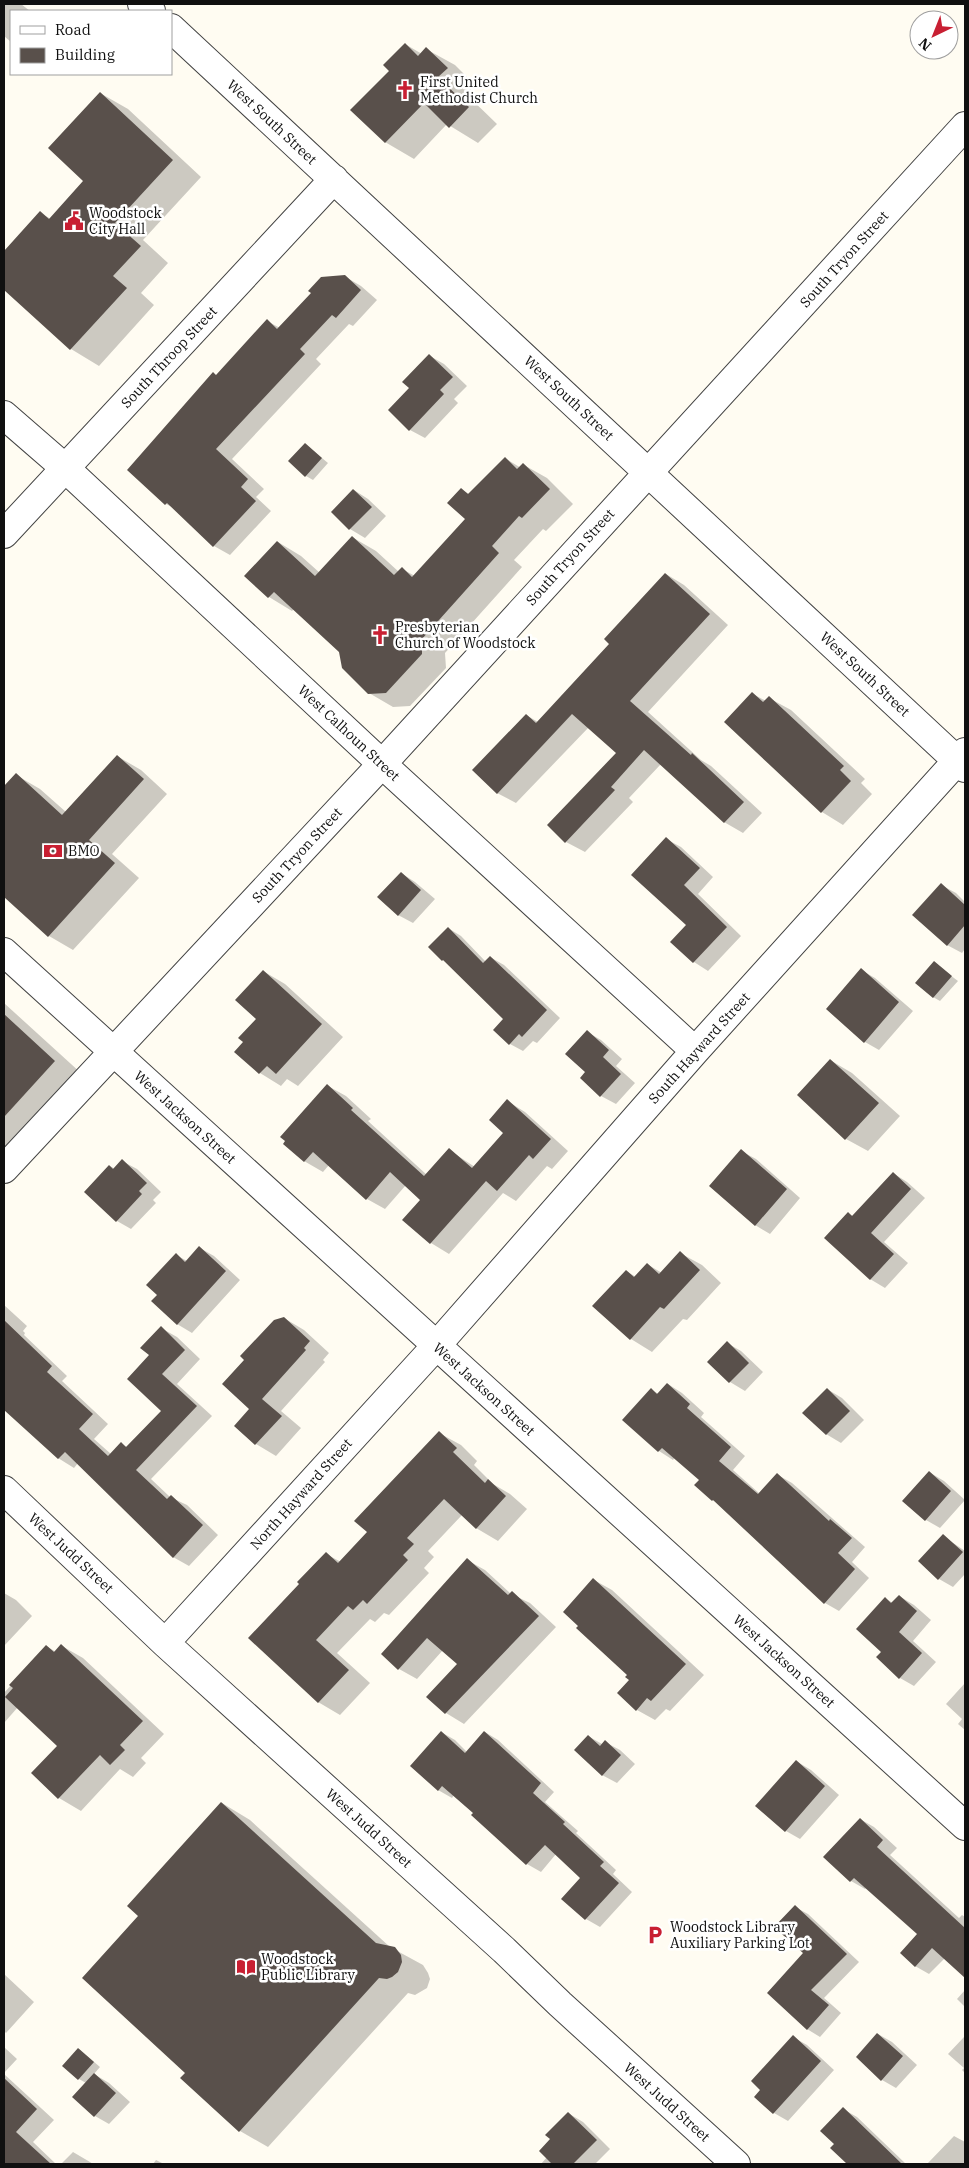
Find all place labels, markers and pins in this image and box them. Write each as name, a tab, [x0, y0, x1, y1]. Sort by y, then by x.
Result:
place label: First United Methodist Church	[420, 73, 538, 107]
church icon: First United Methodist Church	[394, 79, 416, 101]
place label: Woodstock City Hall	[89, 204, 162, 238]
public building icon: Woodstock City Hall	[63, 210, 85, 232]
place label: Presbyterian Church of Woodstock	[395, 618, 536, 652]
church icon: Presbyterian Church of Woodstock	[369, 624, 391, 646]
bank icon: BMO	[42, 840, 64, 862]
place label: BMO	[68, 842, 100, 860]
place label: Woodstock Library Auxiliary Parking Lot	[670, 1918, 810, 1952]
parking icon: Woodstock Library Auxiliary Parking Lot	[644, 1924, 666, 1946]
place label: Woodstock Public Library	[261, 1950, 355, 1984]
library icon: Woodstock Public Library	[235, 1956, 257, 1978]

